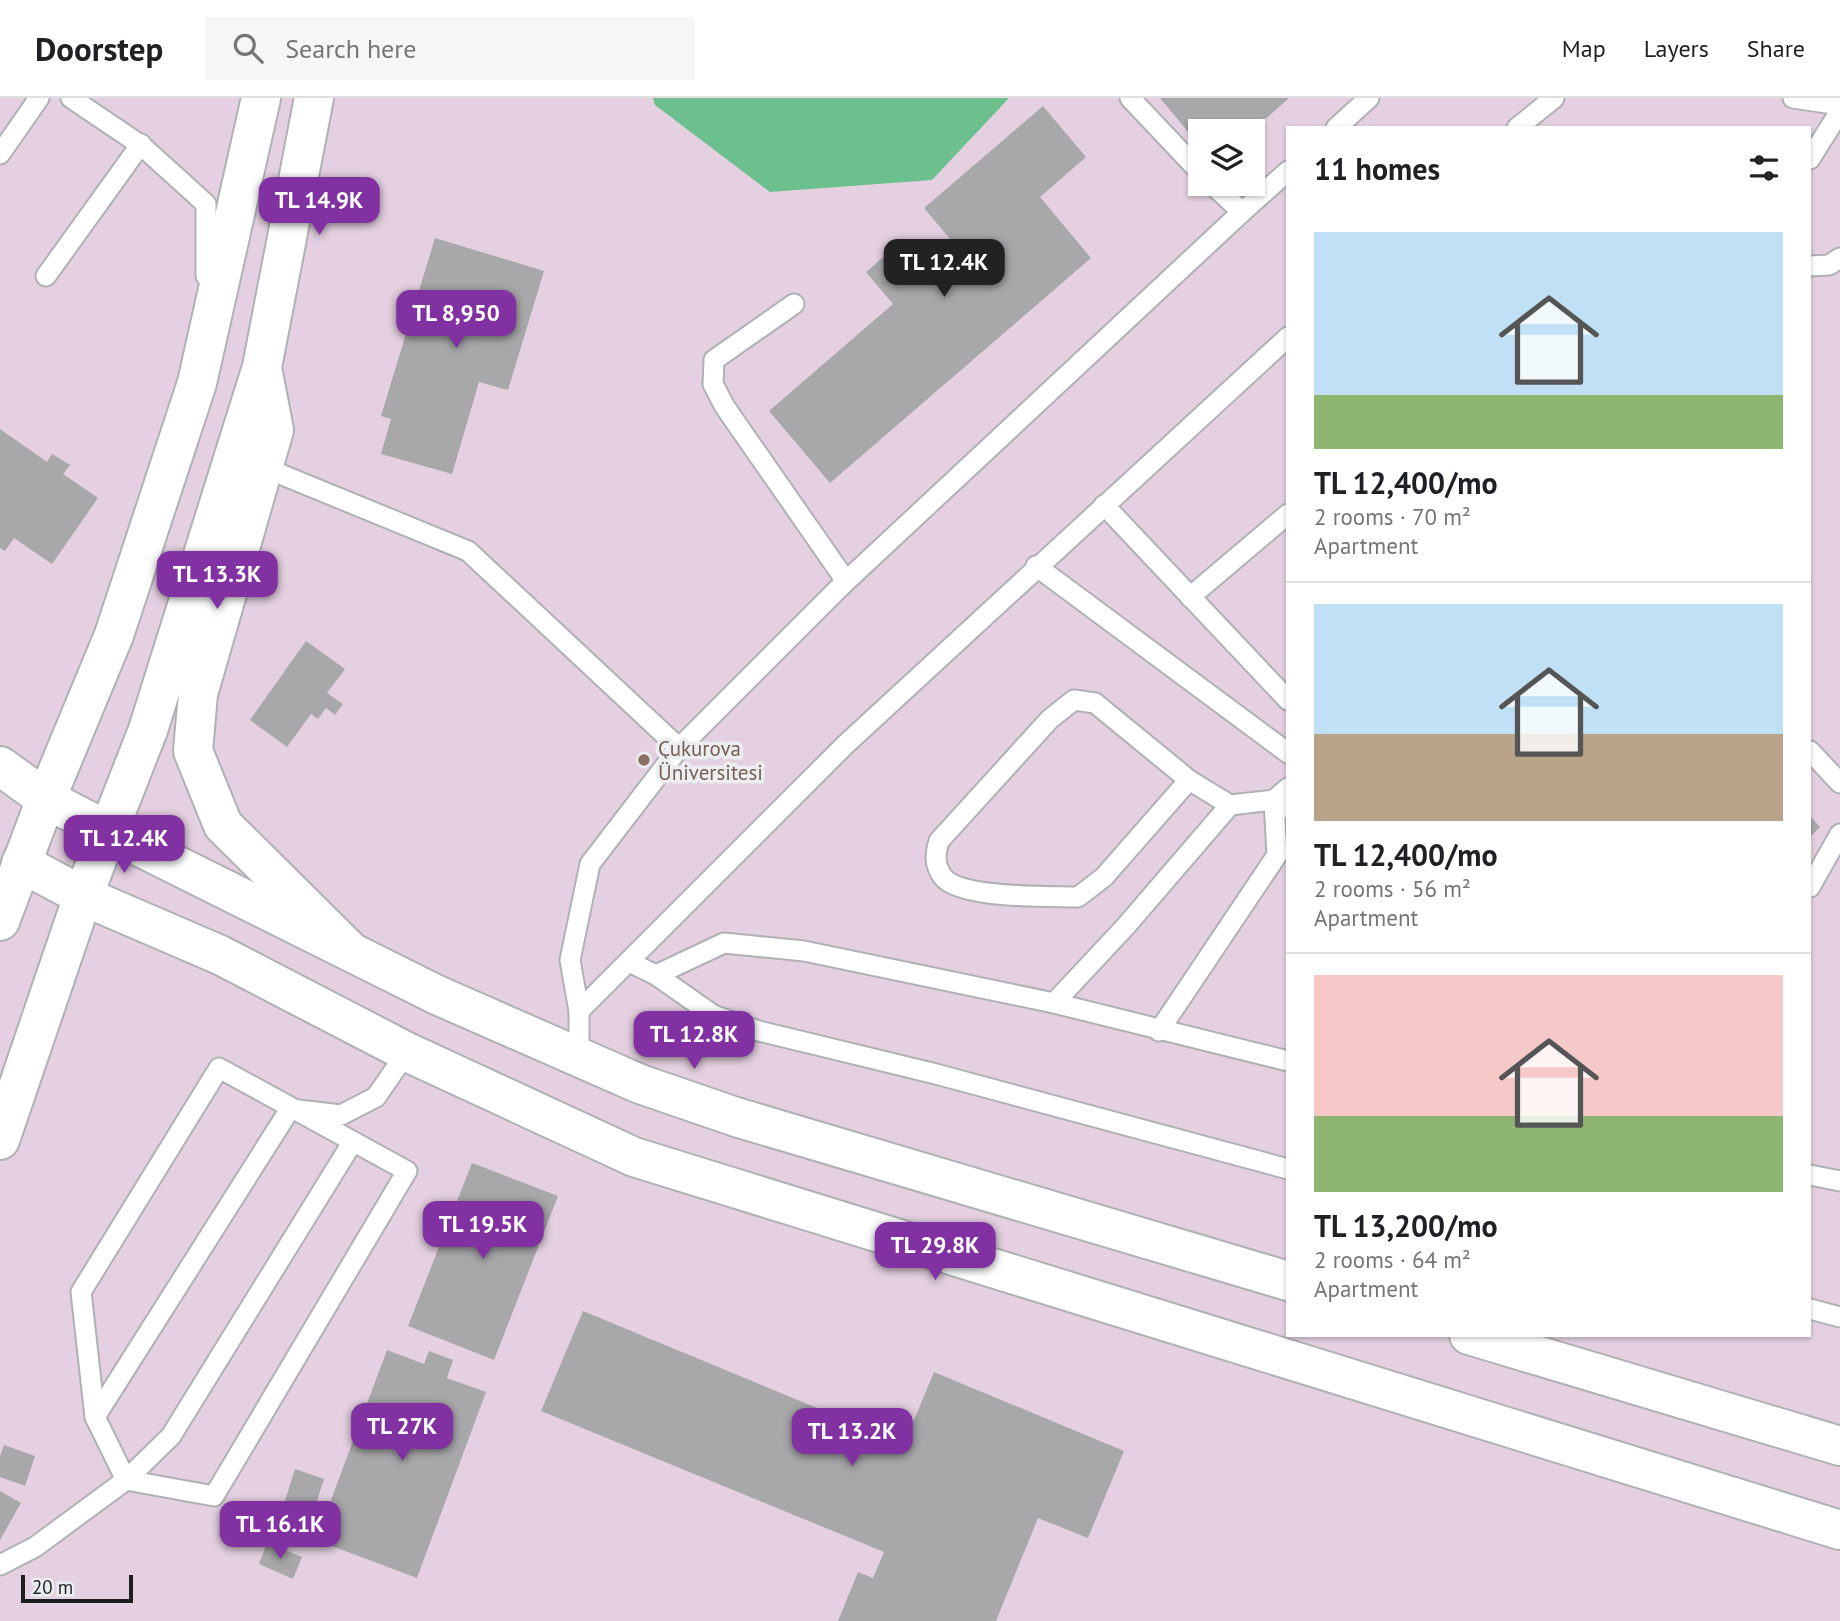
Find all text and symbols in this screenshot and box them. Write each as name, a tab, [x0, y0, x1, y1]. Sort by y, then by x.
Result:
search box	[205, 17, 695, 80]
text: Doorstep	[35, 27, 163, 70]
icon: search	[229, 29, 267, 67]
text: Search here	[285, 32, 416, 65]
text: Map	[1562, 33, 1606, 64]
text: Layers	[1644, 33, 1709, 64]
text: Share	[1747, 33, 1805, 64]
map controls	[1188, 119, 1265, 196]
button: layers	[1188, 119, 1265, 196]
text: 11 homes	[1314, 149, 1440, 188]
icon: filters	[1745, 149, 1783, 187]
pin: TL 14.9K	[247, 178, 391, 237]
text: TL 14.9K	[275, 185, 363, 214]
pin: TL 12.4K	[872, 240, 1016, 299]
text: TL 12.4K	[900, 247, 988, 276]
icon: home	[1486, 277, 1612, 403]
pin: TL 8,950	[384, 290, 528, 350]
text: TL 8,950	[412, 298, 500, 327]
text: TL 12,400/mo	[1314, 463, 1498, 502]
text: 2 rooms · 70 m²	[1314, 502, 1471, 531]
text: Apartment	[1314, 531, 1418, 560]
pin: TL 13.3K	[145, 552, 289, 611]
text: TL 13.3K	[173, 559, 261, 588]
icon: home	[1486, 649, 1612, 775]
place label: Çukurova Üniversitesi	[658, 735, 763, 786]
marker: Çukurova Üniversitesi	[636, 752, 652, 768]
pin: TL 12.4K	[52, 816, 196, 875]
text: TL 12.4K	[80, 823, 168, 852]
text: TL 12,400/mo	[1314, 835, 1498, 874]
text: 2 rooms · 56 m²	[1314, 874, 1471, 903]
text: Apartment	[1314, 903, 1418, 932]
pin: TL 12.8K	[622, 1012, 766, 1071]
text: TL 12.8K	[650, 1019, 738, 1048]
icon: home	[1486, 1020, 1612, 1146]
pin: TL 19.5K	[411, 1202, 555, 1261]
text: TL 13,200/mo	[1314, 1206, 1498, 1245]
text: TL 19.5K	[439, 1209, 527, 1238]
pin: TL 29.8K	[863, 1222, 1007, 1282]
text: TL 29.8K	[891, 1230, 979, 1259]
text: 2 rooms · 64 m²	[1314, 1245, 1471, 1274]
text: Apartment	[1314, 1274, 1418, 1303]
pin: TL 27K	[345, 1404, 459, 1463]
pin: TL 13.2K	[780, 1408, 924, 1468]
text: TL 27K	[367, 1411, 437, 1440]
text: TL 13.2K	[808, 1416, 896, 1445]
pin: TL 16.1K	[208, 1502, 352, 1561]
text: TL 16.1K	[236, 1509, 324, 1538]
scale bar	[21, 1572, 133, 1604]
text: 20 m	[32, 1575, 73, 1599]

